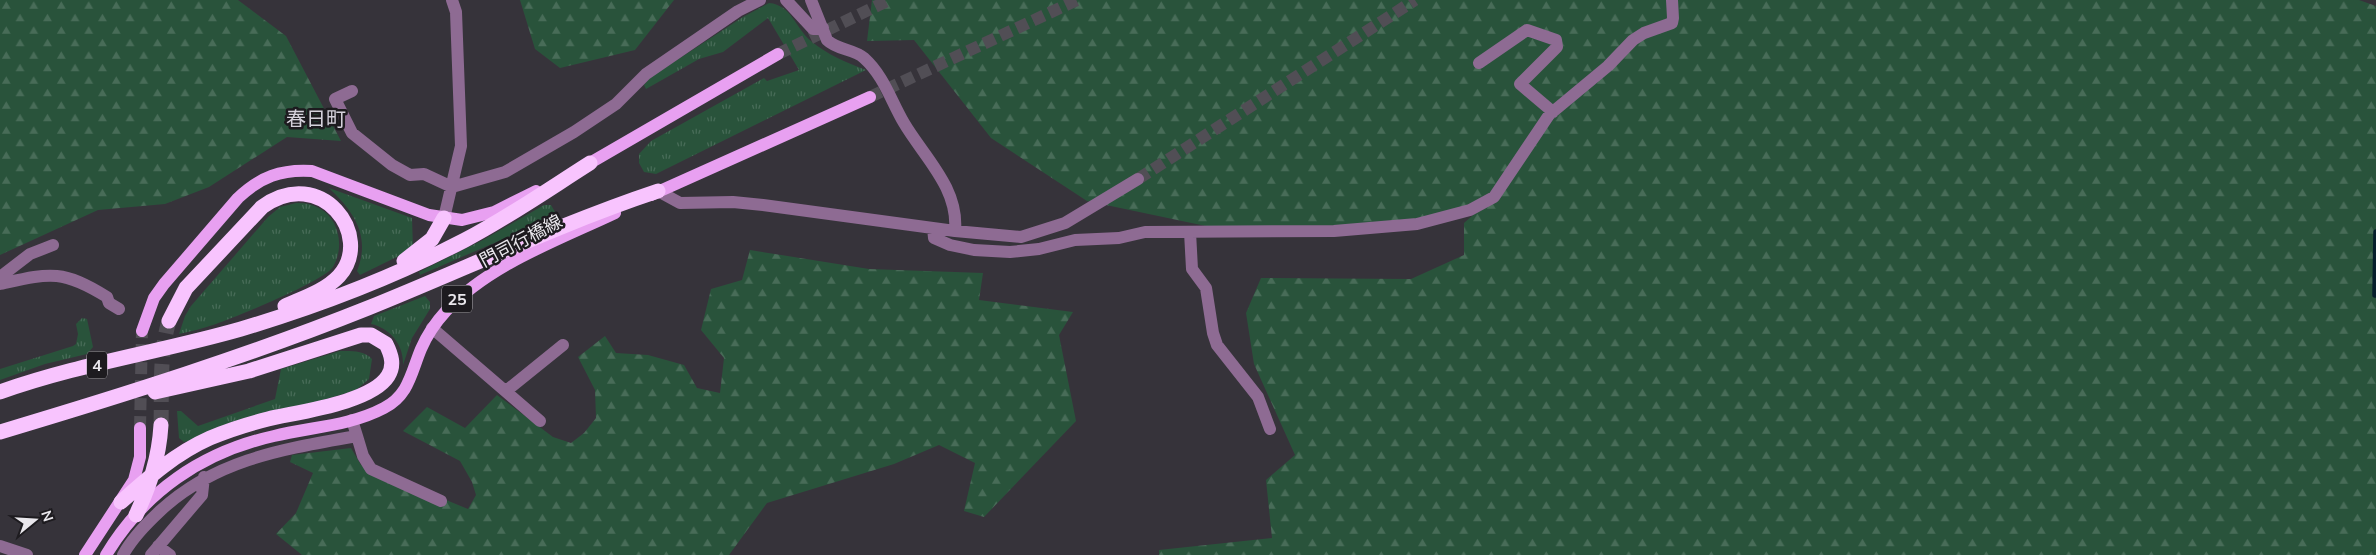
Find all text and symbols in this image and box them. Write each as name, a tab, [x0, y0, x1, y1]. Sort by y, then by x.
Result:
district label: 春日町	[286, 106, 346, 131]
street label: 門司行橋線	[476, 209, 566, 272]
road number: 25	[442, 286, 472, 312]
road number: 4	[87, 352, 107, 378]
north arrow	[10, 495, 60, 545]
text: N	[37, 508, 58, 524]

